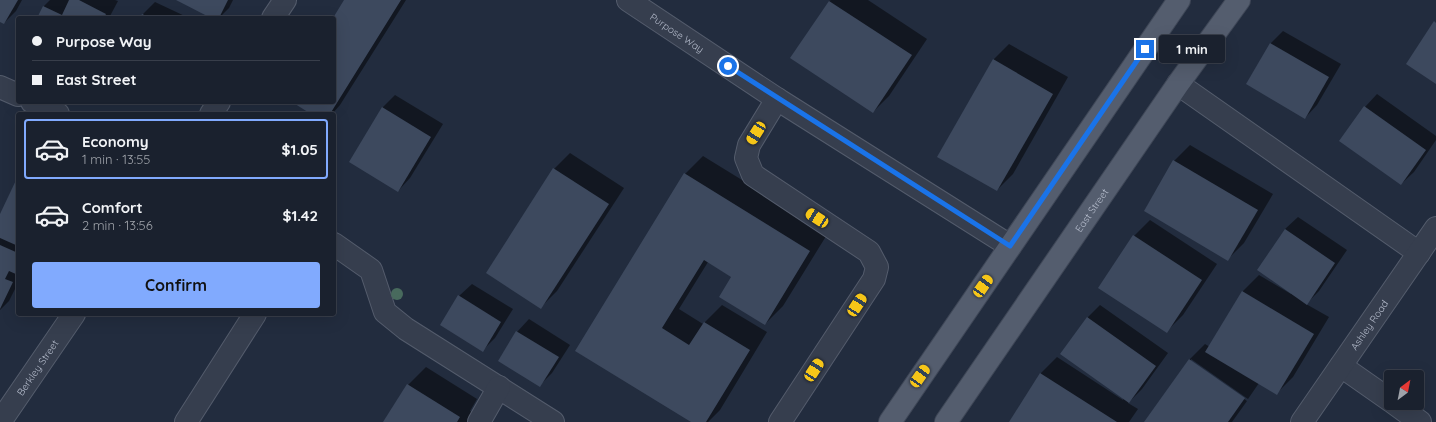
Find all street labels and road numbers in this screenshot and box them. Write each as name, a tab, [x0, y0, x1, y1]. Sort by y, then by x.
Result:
street label: Purpose Way	[647, 10, 706, 56]
street label: East Street	[1072, 186, 1112, 235]
street label: Ashley Road	[1348, 298, 1391, 353]
street label: Berkley Street	[14, 337, 62, 398]

